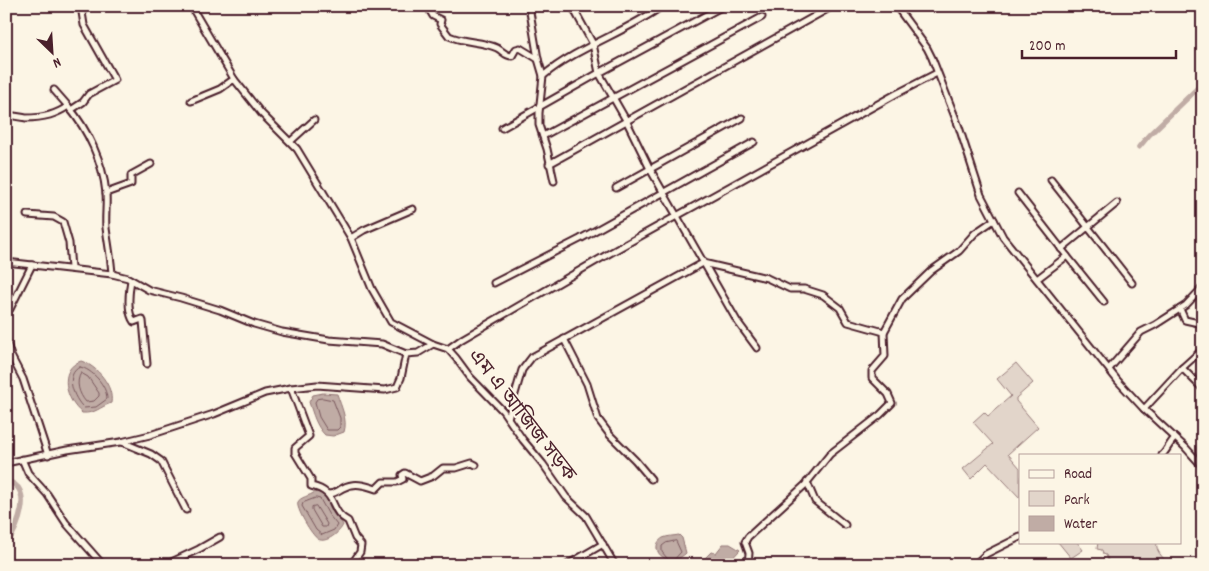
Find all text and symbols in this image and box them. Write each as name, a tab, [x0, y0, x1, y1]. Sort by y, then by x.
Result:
north arrow	[28, 28, 78, 78]
scale bar	[1022, 28, 1175, 60]
text: 200 m	[1029, 36, 1066, 58]
text: N	[49, 51, 64, 73]
street label: এম এ আজিজ সড়ক	[460, 343, 583, 489]
legend	[1019, 454, 1182, 544]
text: Road	[1064, 464, 1092, 486]
text: Park	[1064, 490, 1090, 512]
text: Water	[1064, 514, 1098, 536]

